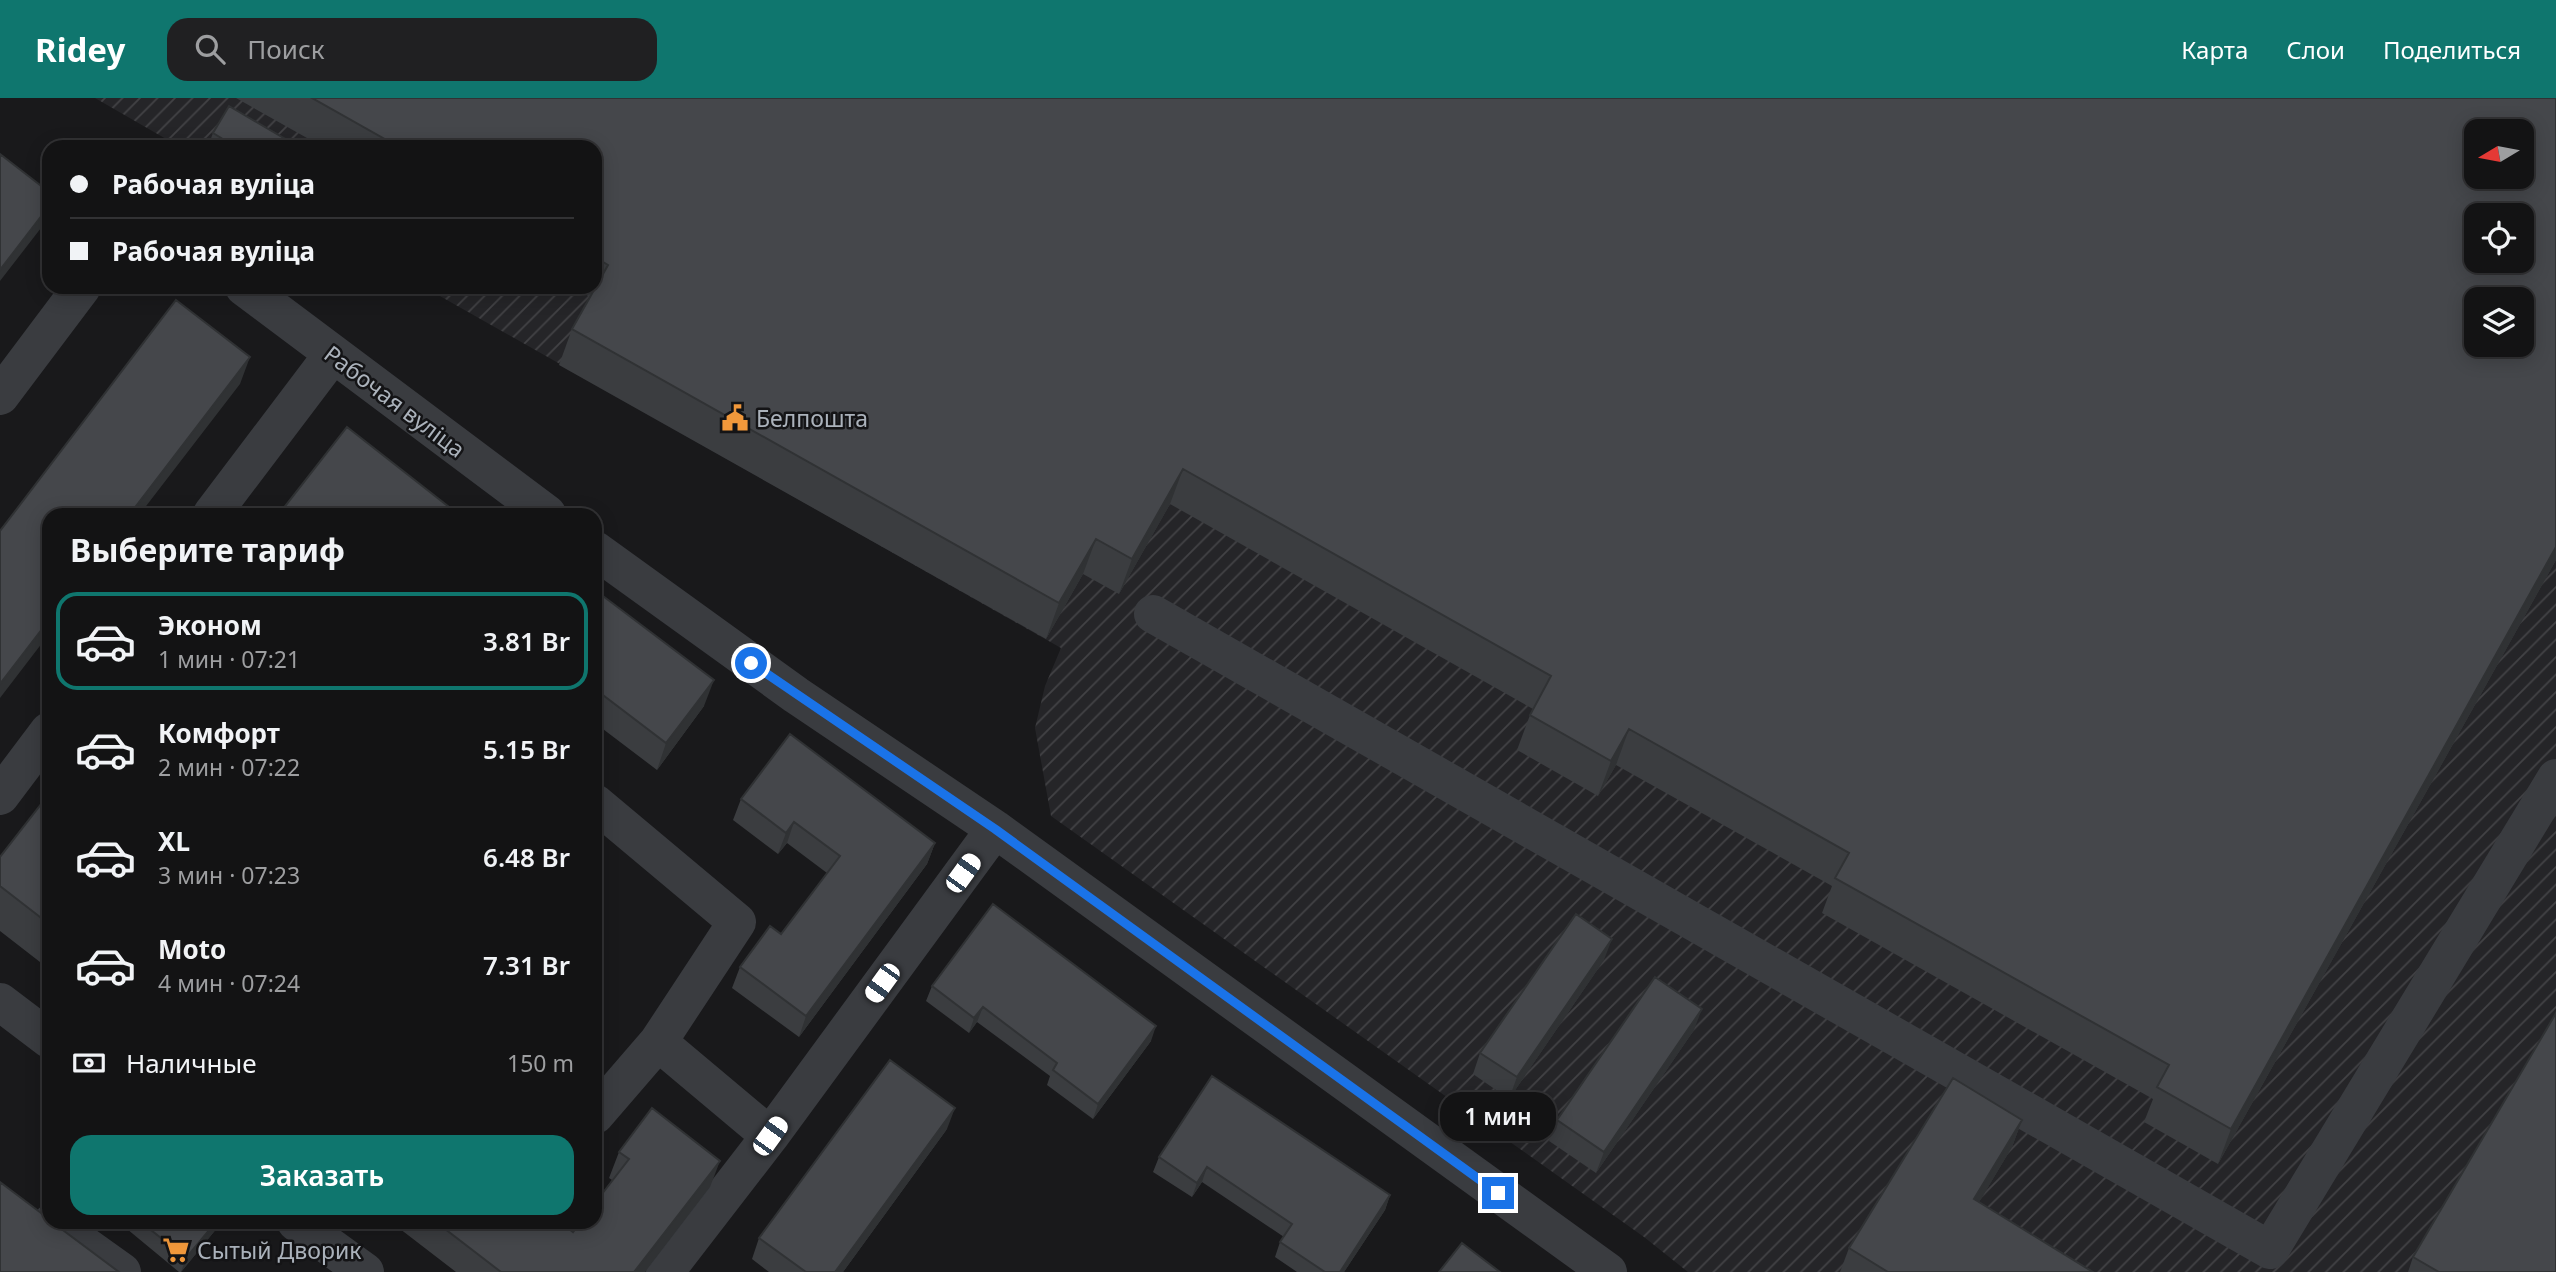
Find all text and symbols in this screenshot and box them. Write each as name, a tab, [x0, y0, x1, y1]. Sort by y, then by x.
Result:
search box	[167, 18, 657, 81]
text: Ridey	[35, 27, 125, 72]
icon: search	[191, 30, 229, 68]
text: Поиск	[247, 31, 325, 67]
text: Карта	[2181, 33, 2248, 66]
text: Слои	[2286, 33, 2345, 66]
text: Поделиться	[2383, 33, 2521, 66]
north arrow	[2464, 119, 2534, 189]
map controls	[2464, 119, 2534, 357]
text: Рабочая вуліца	[112, 166, 315, 202]
button: locate	[2464, 203, 2534, 273]
text: Рабочая вуліца	[112, 233, 315, 269]
button: layers	[2464, 287, 2534, 357]
street label: Рабочая вуліца	[318, 338, 472, 464]
place label: Белпошта	[756, 402, 868, 434]
public building icon: Белпошта	[720, 403, 750, 433]
text: Выберите тариф	[70, 528, 345, 571]
text: Эконом	[158, 607, 262, 643]
icon: car	[74, 610, 137, 673]
text: 3.81 Br	[483, 623, 570, 659]
text: 1 мин · 07:21	[158, 643, 300, 675]
route start	[735, 647, 767, 679]
text: Комфорт	[158, 715, 280, 751]
icon: car	[74, 718, 137, 781]
text: 5.15 Br	[483, 731, 570, 767]
text: 2 мин · 07:22	[158, 751, 300, 783]
text: XL	[158, 823, 190, 859]
icon: car	[74, 826, 137, 889]
text: 6.48 Br	[483, 839, 570, 875]
car	[943, 850, 984, 896]
text: 3 мин · 07:23	[158, 859, 300, 891]
text: Moto	[158, 931, 226, 967]
icon: car	[74, 934, 137, 997]
text: 7.31 Br	[483, 947, 570, 983]
car	[862, 960, 903, 1006]
text: 4 мин · 07:24	[158, 967, 300, 999]
icon: cash	[70, 1044, 108, 1082]
text: Наличные	[126, 1045, 257, 1081]
text: 150 m	[507, 1047, 574, 1079]
callout: 1 мин	[1440, 1091, 1556, 1140]
text: 1 мин	[1464, 1100, 1532, 1132]
car	[750, 1113, 791, 1159]
button: Заказать	[70, 1135, 574, 1215]
route end	[1482, 1177, 1514, 1209]
place label: Сытый Дворик	[197, 1234, 362, 1266]
supermarket icon: Сытый Дворик	[161, 1235, 191, 1265]

